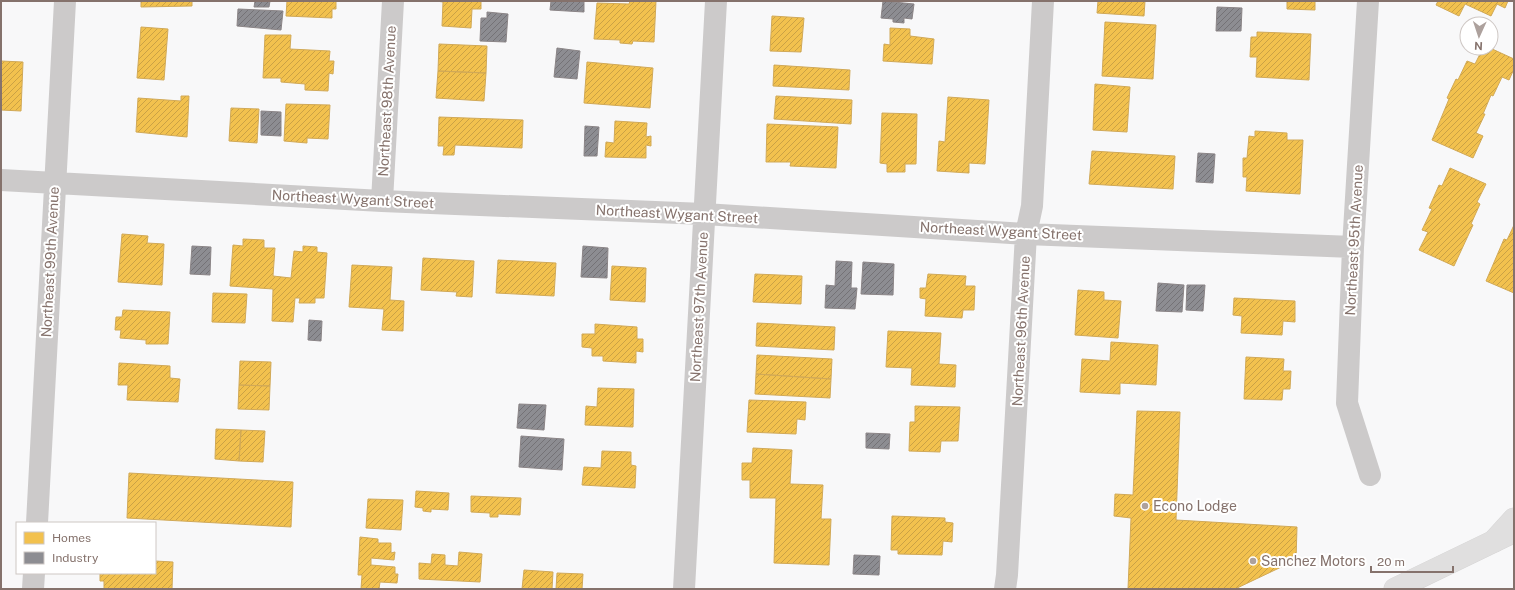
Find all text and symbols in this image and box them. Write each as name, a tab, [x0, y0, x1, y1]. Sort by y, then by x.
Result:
north arrow	[1459, 16, 1499, 56]
street label: Northeast 98th Avenue	[375, 25, 399, 177]
text: N	[1474, 40, 1483, 52]
street label: Northeast 95th Avenue	[1342, 164, 1366, 316]
street label: Northeast 99th Avenue	[38, 186, 62, 338]
street label: Northeast Wygant Street	[271, 187, 435, 211]
street label: Northeast Wygant Street	[595, 202, 759, 226]
street label: Northeast Wygant Street	[919, 219, 1083, 243]
street label: Northeast 97th Avenue	[687, 231, 711, 382]
street label: Northeast 96th Avenue	[1009, 255, 1033, 407]
place label: Econo Lodge	[1153, 498, 1237, 514]
marker: Econo Lodge	[1140, 501, 1150, 511]
legend	[16, 522, 156, 574]
text: Homes	[52, 531, 91, 545]
scale bar	[1371, 548, 1453, 574]
text: Industry	[52, 551, 99, 565]
place label: Sanchez Motors	[1261, 553, 1365, 569]
text: 20 m	[1377, 555, 1405, 569]
marker: Sanchez Motors	[1248, 556, 1258, 566]

